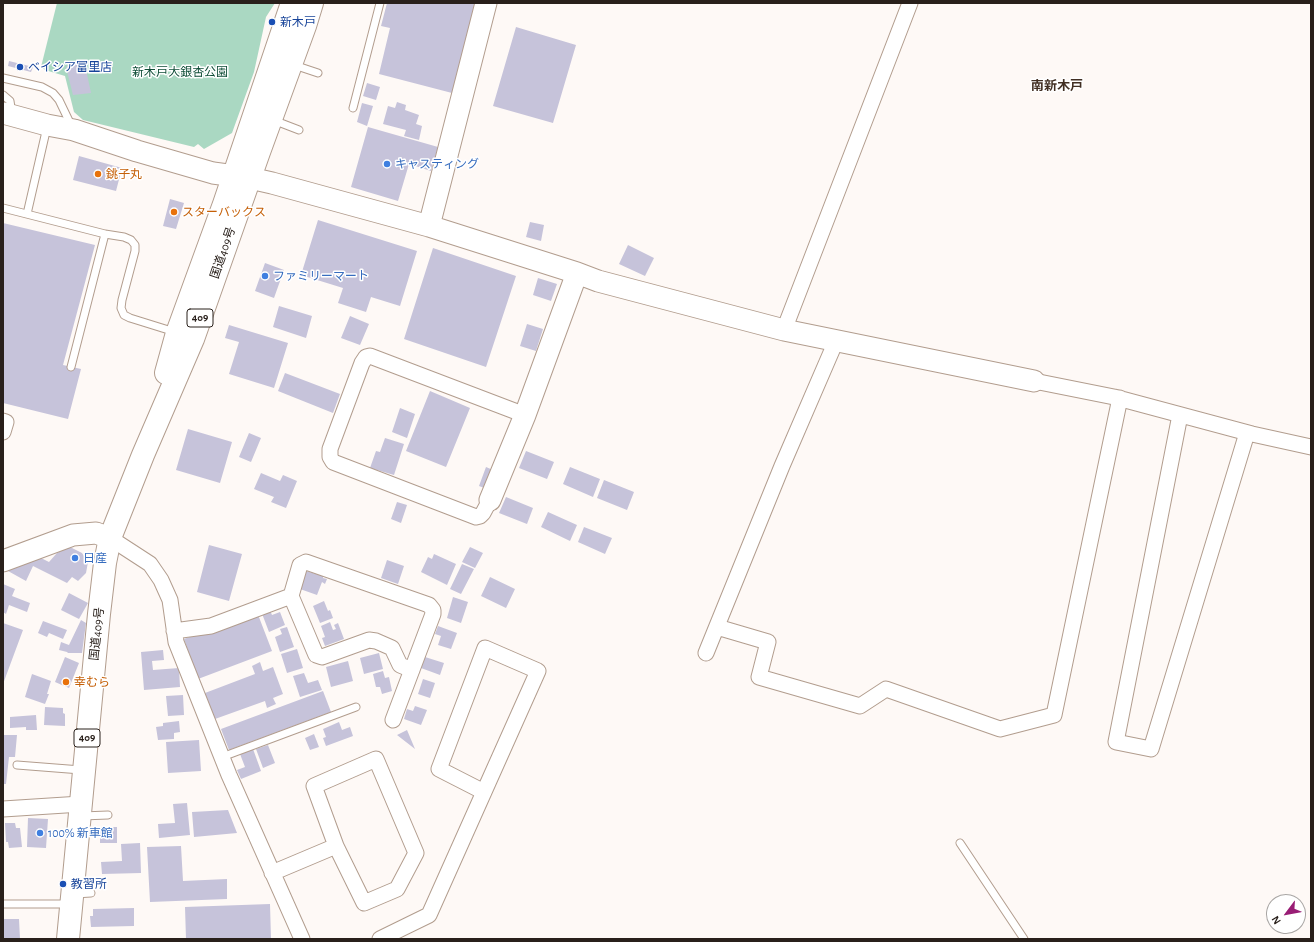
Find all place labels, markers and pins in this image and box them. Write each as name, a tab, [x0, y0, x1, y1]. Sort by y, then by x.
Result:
place label: 新木戸	[280, 15, 316, 29]
marker: 新木戸	[267, 17, 277, 27]
place label: ベイシア富里店	[28, 60, 112, 74]
marker: ベイシア富里店	[15, 62, 25, 72]
place label: キャスティング	[395, 157, 479, 171]
marker: キャスティング	[382, 159, 392, 169]
place label: 銚子丸	[106, 167, 142, 181]
marker: 銚子丸	[93, 169, 103, 179]
place label: スターバックス	[182, 205, 266, 219]
marker: スターバックス	[169, 207, 179, 217]
place label: ファミリーマート	[273, 269, 369, 283]
marker: ファミリーマート	[260, 271, 270, 281]
place label: 日産	[83, 551, 107, 565]
marker: 日産	[70, 553, 80, 563]
place label: 幸むら	[74, 675, 110, 689]
marker: 幸むら	[61, 677, 71, 687]
place label: 100% 新車館	[48, 826, 113, 840]
marker: 100% 新車館	[35, 828, 45, 838]
place label: 教習所	[71, 877, 107, 891]
marker: 教習所	[58, 879, 68, 889]

